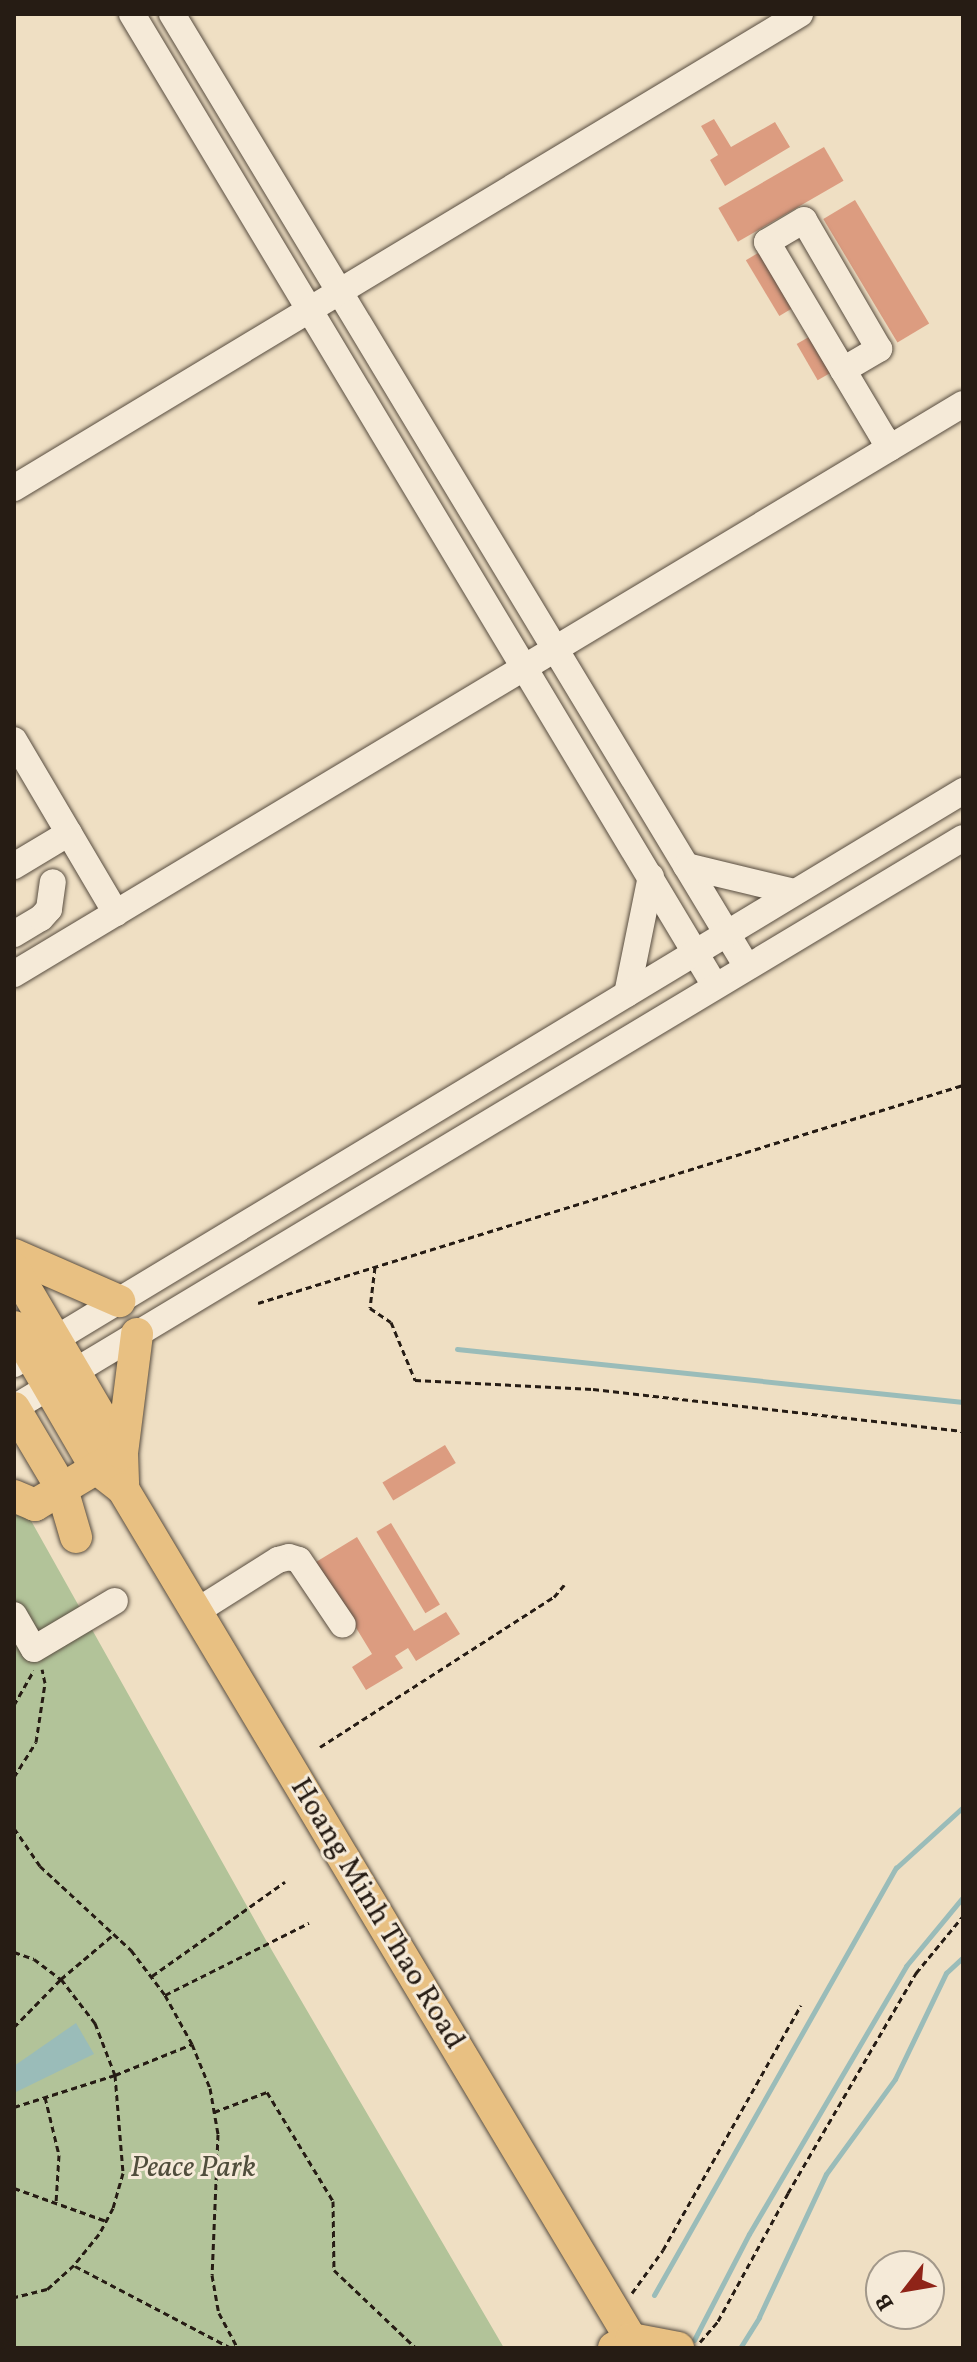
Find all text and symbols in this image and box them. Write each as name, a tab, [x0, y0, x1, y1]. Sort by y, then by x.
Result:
street label: Hoang Minh Thao Road	[281, 1771, 473, 2057]
park label: Peace Park	[130, 2150, 256, 2186]
north arrow	[865, 2250, 945, 2330]
text: B	[869, 2287, 903, 2316]

